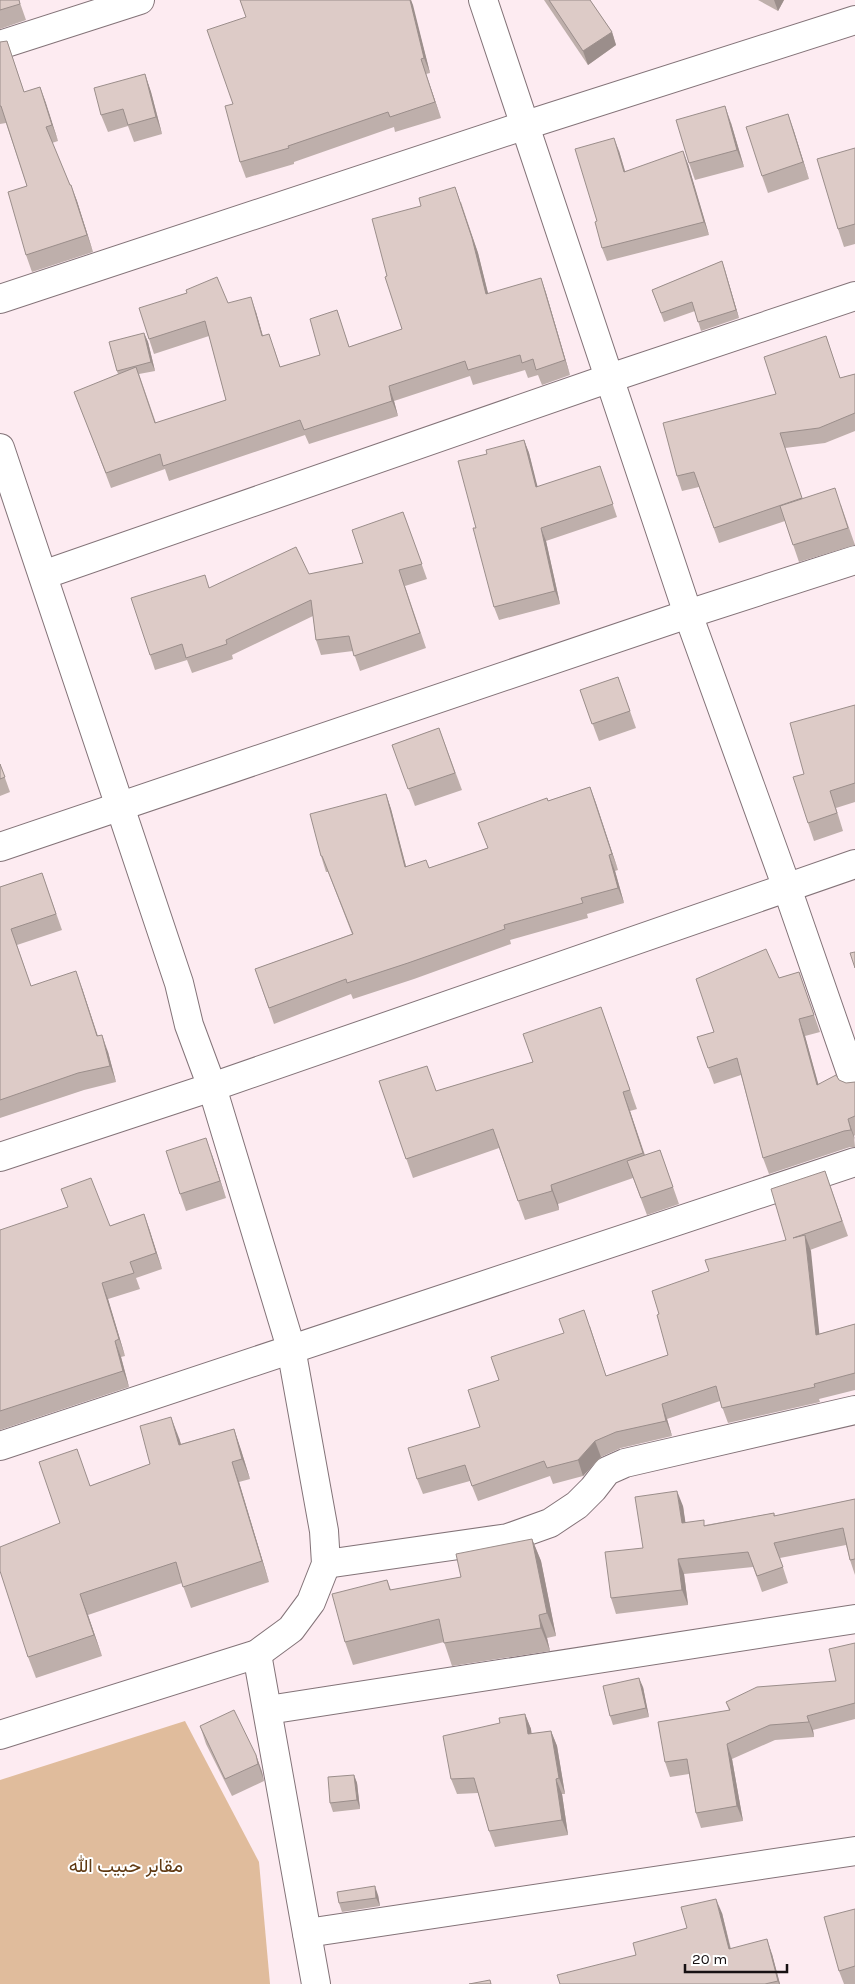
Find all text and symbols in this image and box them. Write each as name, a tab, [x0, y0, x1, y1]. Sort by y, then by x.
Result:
park label: مقابر حبيب الله	[69, 1855, 183, 1877]
scale bar	[685, 1942, 788, 1974]
text: 20 m	[692, 1950, 727, 1968]

